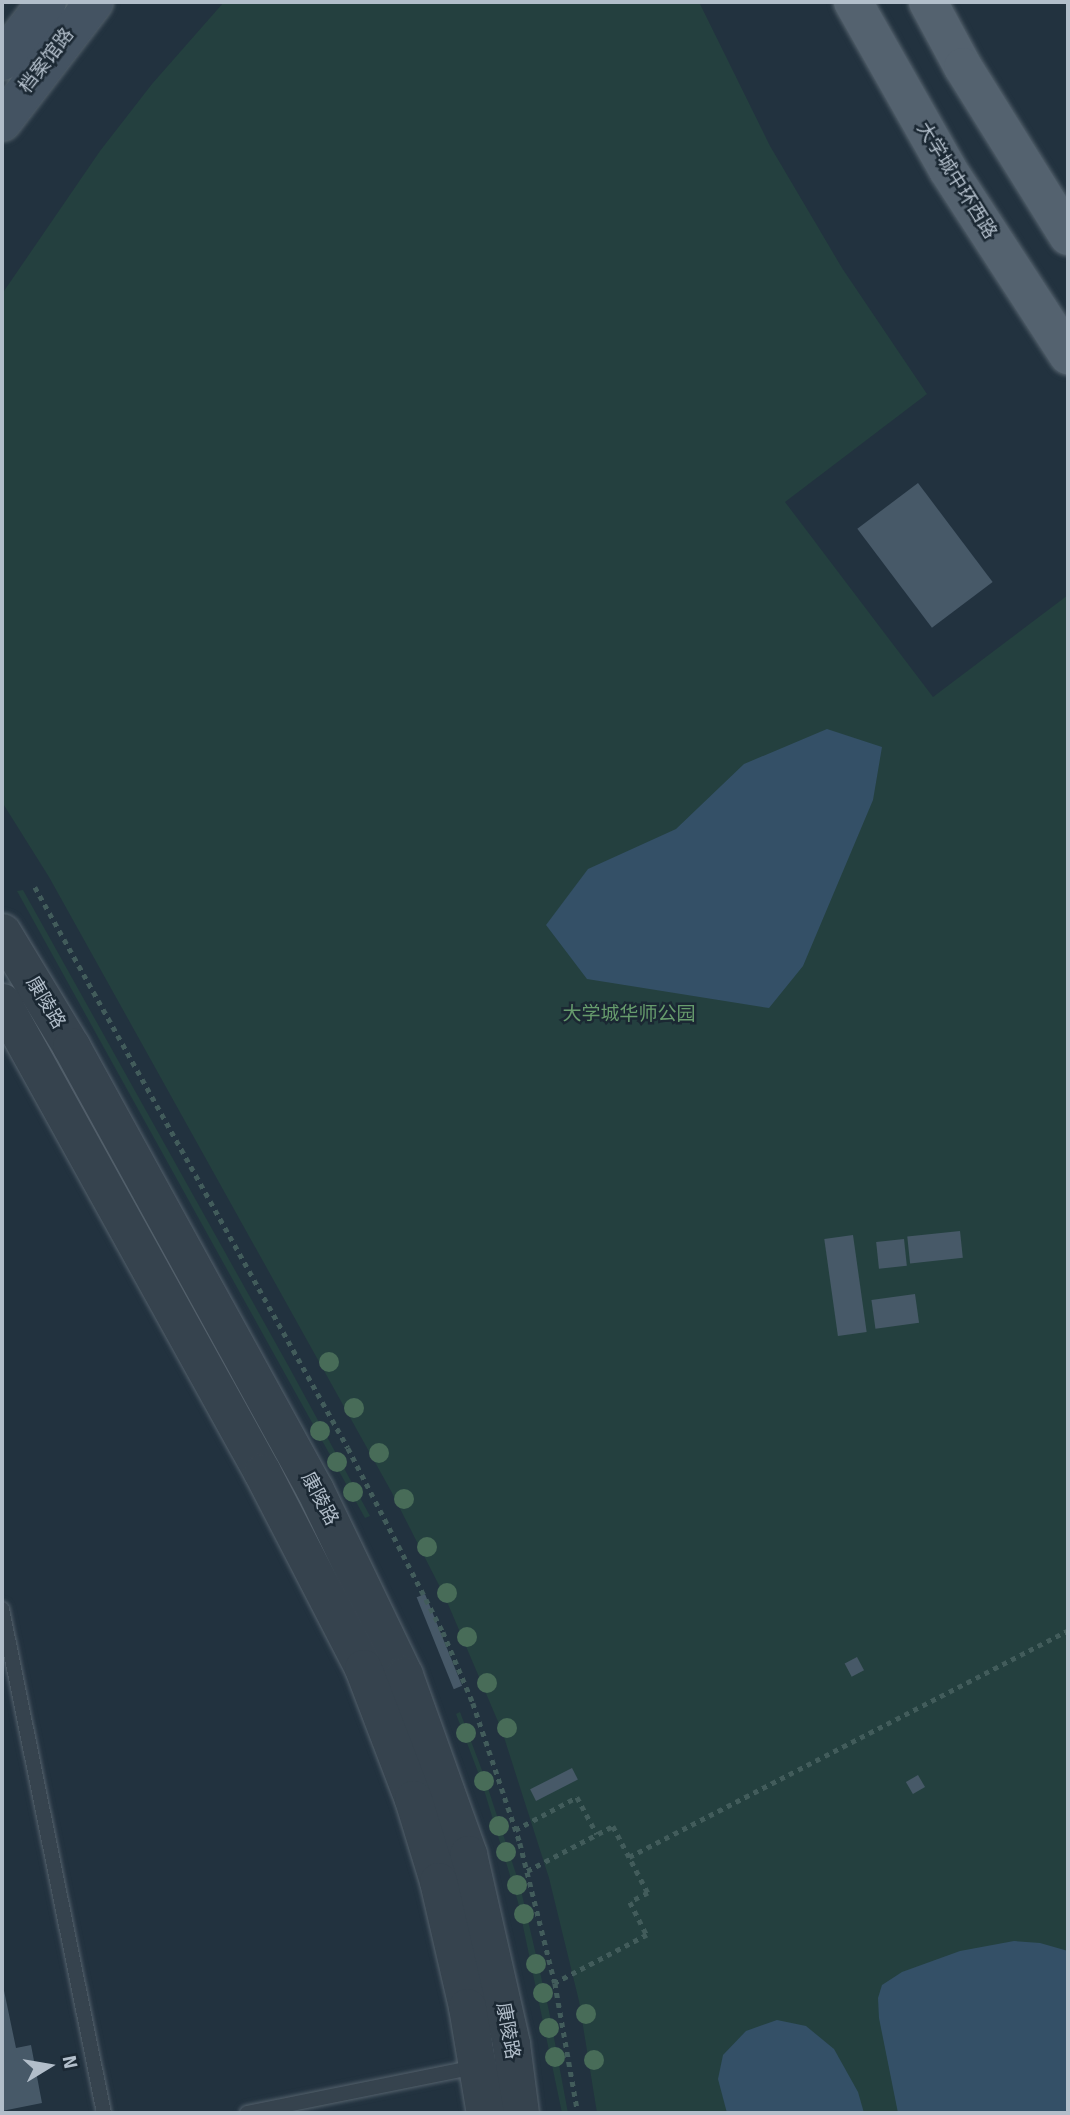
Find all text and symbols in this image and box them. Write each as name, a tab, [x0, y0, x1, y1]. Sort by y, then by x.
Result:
street label: 档案馆路	[15, 24, 79, 98]
street label: 大学城中环西路	[911, 119, 1001, 243]
street label: 康陵路	[21, 973, 69, 1033]
park label: 大学城华师公园	[563, 1004, 695, 1026]
street label: 康陵路	[296, 1468, 342, 1530]
street label: 康陵路	[491, 2001, 523, 2061]
north arrow	[14, 2031, 84, 2101]
text: N	[57, 2053, 83, 2071]

